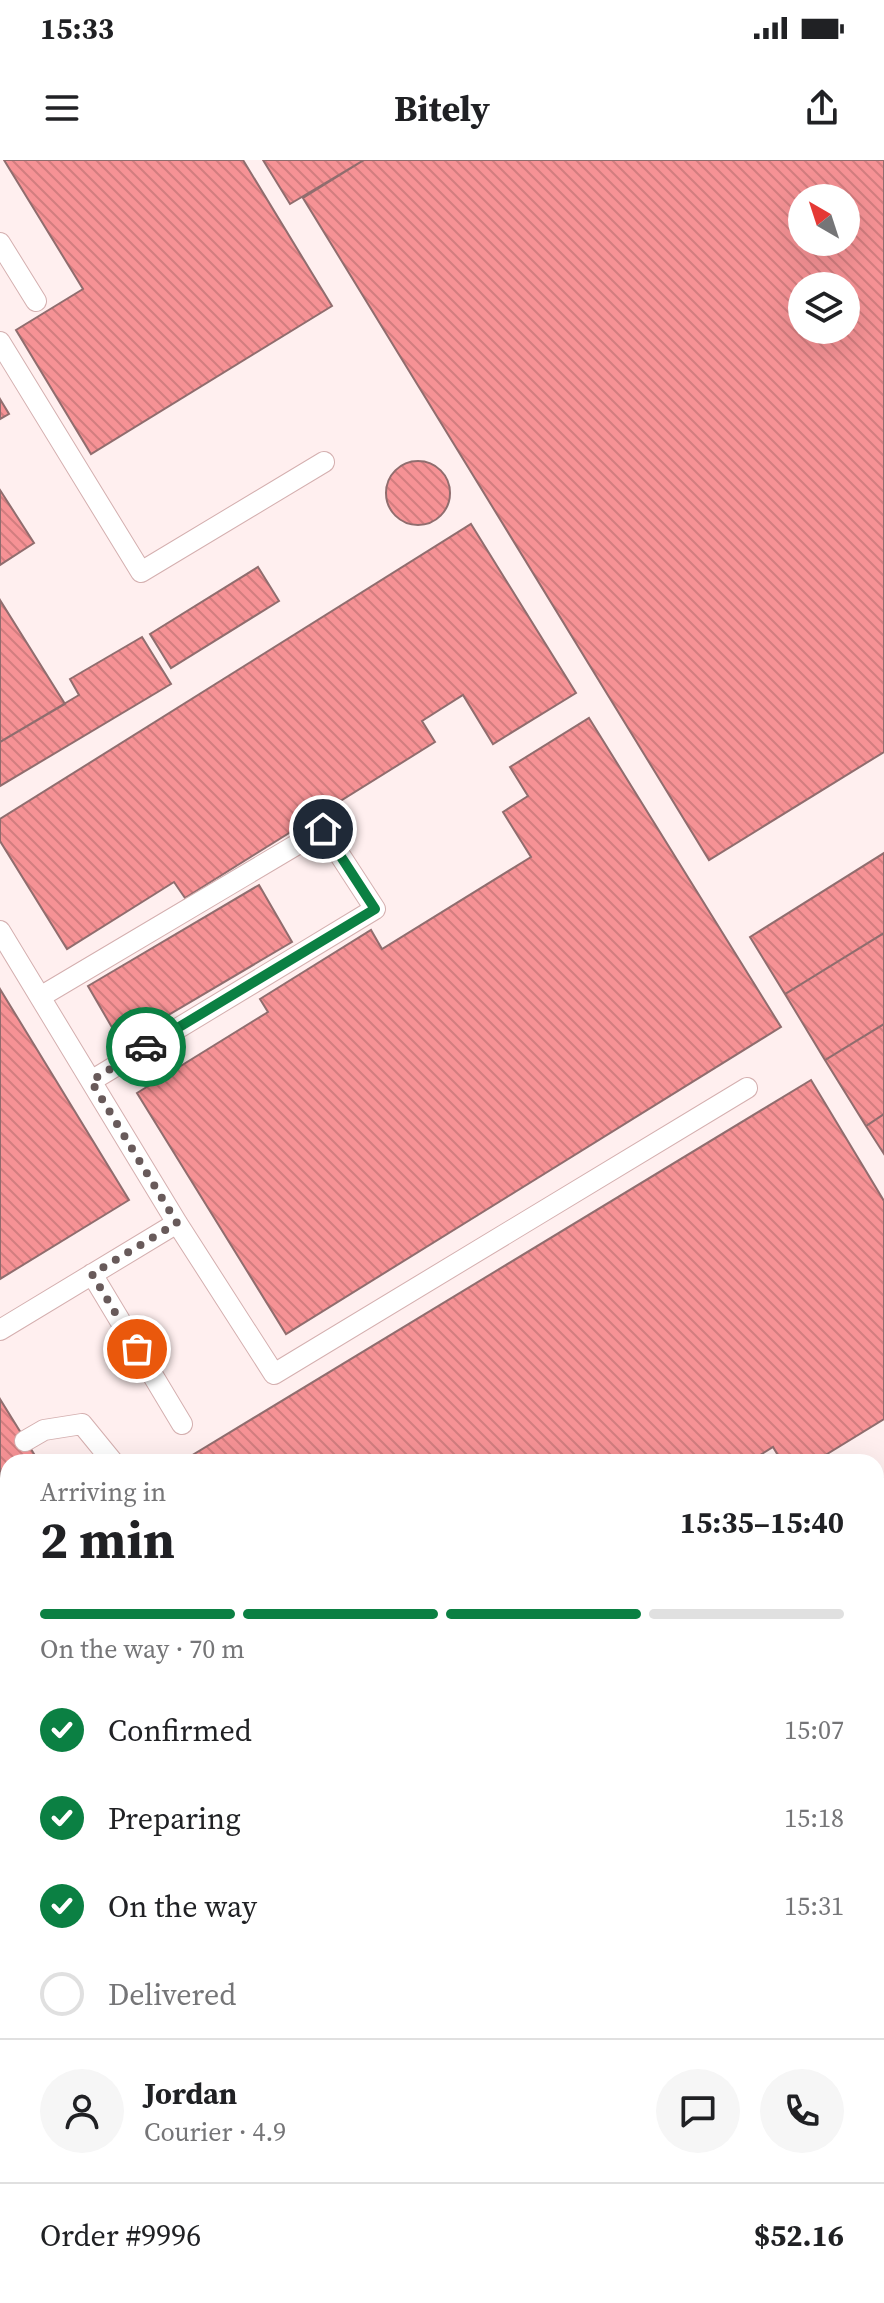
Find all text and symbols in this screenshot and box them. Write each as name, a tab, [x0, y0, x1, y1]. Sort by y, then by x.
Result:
text: 15:33	[40, 8, 114, 49]
text: Bitely	[394, 84, 490, 133]
icon: menu	[40, 86, 84, 130]
icon: share	[800, 86, 844, 130]
north arrow	[788, 184, 860, 256]
map controls	[788, 184, 860, 344]
button: layers	[788, 272, 860, 344]
pin	[289, 795, 357, 863]
icon: home	[301, 807, 345, 851]
courier	[106, 1007, 186, 1087]
icon: car	[124, 1025, 168, 1069]
pin	[103, 1315, 171, 1383]
icon: bag	[115, 1327, 159, 1371]
text: Arriving in	[40, 1474, 166, 1510]
text: 15:35–15:40	[680, 1502, 844, 1543]
text: 2 min	[40, 1504, 175, 1575]
text: On the way · 70 m	[40, 1631, 245, 1667]
icon: check	[40, 1708, 84, 1752]
text: Confirmed	[108, 1710, 252, 1751]
text: 15:07	[784, 1712, 844, 1748]
icon: check	[40, 1796, 84, 1840]
text: Preparing	[108, 1798, 241, 1839]
text: 15:18	[784, 1800, 844, 1836]
icon: check	[40, 1884, 84, 1928]
text: On the way	[108, 1886, 257, 1927]
text: 15:31	[784, 1888, 844, 1924]
text: Delivered	[108, 1974, 236, 2015]
button: person	[40, 2069, 124, 2153]
button: chat	[656, 2069, 740, 2153]
button: phone	[760, 2069, 844, 2153]
text: Jordan	[144, 2073, 237, 2114]
text: Courier · 4.9	[144, 2114, 286, 2150]
text: Order #9996	[40, 2215, 201, 2256]
text: $52.16	[754, 2215, 844, 2256]

